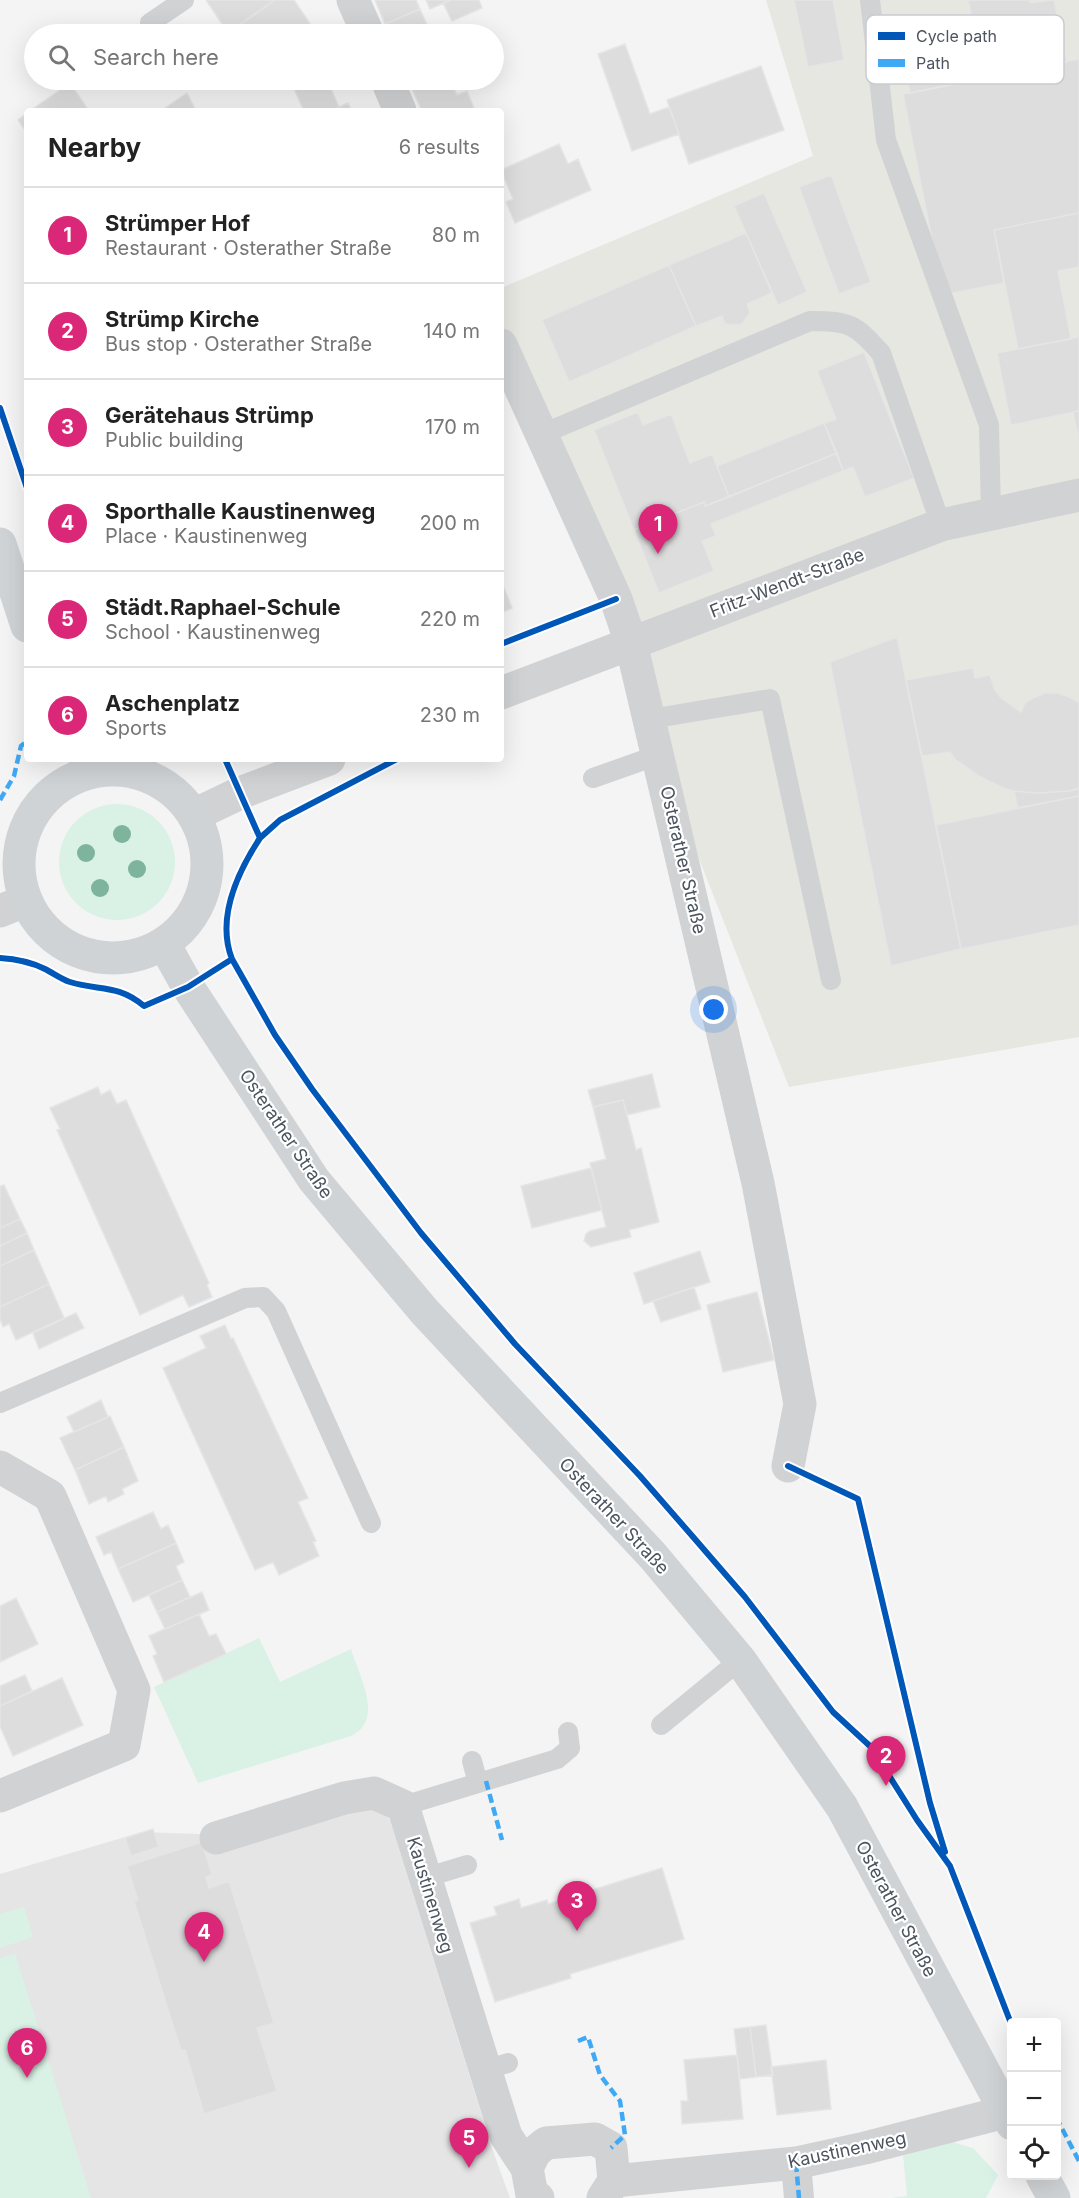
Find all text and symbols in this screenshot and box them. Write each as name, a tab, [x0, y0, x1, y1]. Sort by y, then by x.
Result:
legend	[866, 15, 1064, 84]
search box	[24, 24, 504, 90]
text: Cycle path	[916, 26, 997, 46]
icon: search	[45, 41, 78, 74]
text: Search here	[93, 44, 219, 70]
text: Path	[916, 53, 950, 73]
text: Nearby	[48, 132, 141, 163]
text: 6 results	[399, 135, 480, 159]
text: Strümper Hof	[105, 210, 250, 236]
text: 1	[63, 223, 72, 247]
text: 80 m	[432, 223, 480, 247]
text: Restaurant · Osterather Straße	[105, 236, 392, 260]
text: Strümp Kirche	[105, 306, 259, 332]
text: 2	[61, 319, 74, 343]
text: 140 m	[423, 319, 480, 343]
text: Bus stop · Osterather Straße	[105, 332, 372, 356]
text: Gerätehaus Strümp	[105, 402, 314, 428]
text: 3	[61, 415, 74, 439]
text: 170 m	[425, 415, 480, 439]
text: Public building	[105, 428, 244, 452]
text: Sporthalle Kaustinenweg	[105, 498, 376, 524]
pin: 1	[638, 504, 678, 554]
text: 4	[61, 511, 74, 535]
text: 200 m	[419, 511, 480, 535]
text: Place · Kaustinenweg	[105, 524, 308, 548]
street label: Fritz-Wendt-Straße	[707, 543, 867, 622]
text: Städt.Raphael-Schule	[105, 594, 341, 620]
text: 5	[61, 607, 74, 631]
text: 220 m	[420, 607, 480, 631]
text: School · Kaustinenweg	[105, 620, 321, 644]
text: Aschenplatz	[105, 690, 240, 716]
text: 6	[61, 703, 74, 727]
text: 230 m	[420, 703, 480, 727]
text: Sports	[105, 716, 167, 740]
street label: Osterather Straße	[656, 784, 711, 936]
your location	[699, 995, 728, 1024]
street label: Osterather Straße	[235, 1065, 337, 1202]
street label: Osterather Straße	[555, 1453, 674, 1578]
pin: 2	[866, 1736, 906, 1786]
street label: Kaustinenweg	[403, 1834, 458, 1955]
street label: Osterather Straße	[852, 1837, 941, 1980]
pin: 3	[558, 1882, 596, 1931]
pin: 4	[184, 1912, 224, 1962]
map controls	[1007, 2018, 1061, 2180]
button: +	[1007, 2018, 1061, 2072]
pin: 6	[8, 2028, 46, 2078]
button: −	[1007, 2072, 1061, 2126]
pin: 5	[450, 2118, 488, 2168]
button: locate	[1007, 2126, 1061, 2180]
street label: Kaustinenweg	[786, 2127, 908, 2172]

